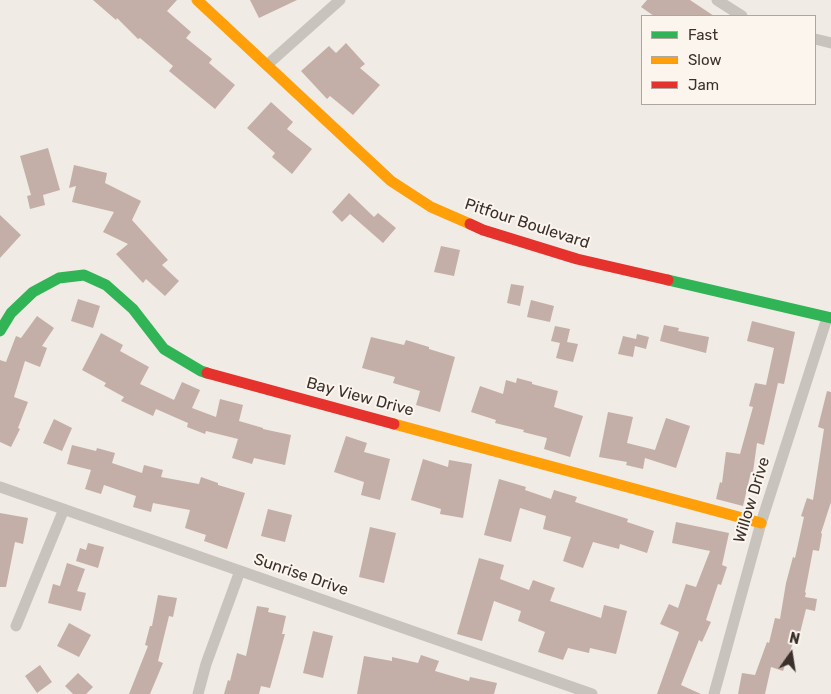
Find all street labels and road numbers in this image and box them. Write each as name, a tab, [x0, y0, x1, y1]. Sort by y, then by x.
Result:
street label: Pitfour Boulevard	[462, 195, 592, 253]
street label: Bay View Drive	[304, 373, 416, 421]
street label: Willow Drive	[730, 455, 774, 545]
street label: Sunrise Drive	[251, 550, 351, 600]

